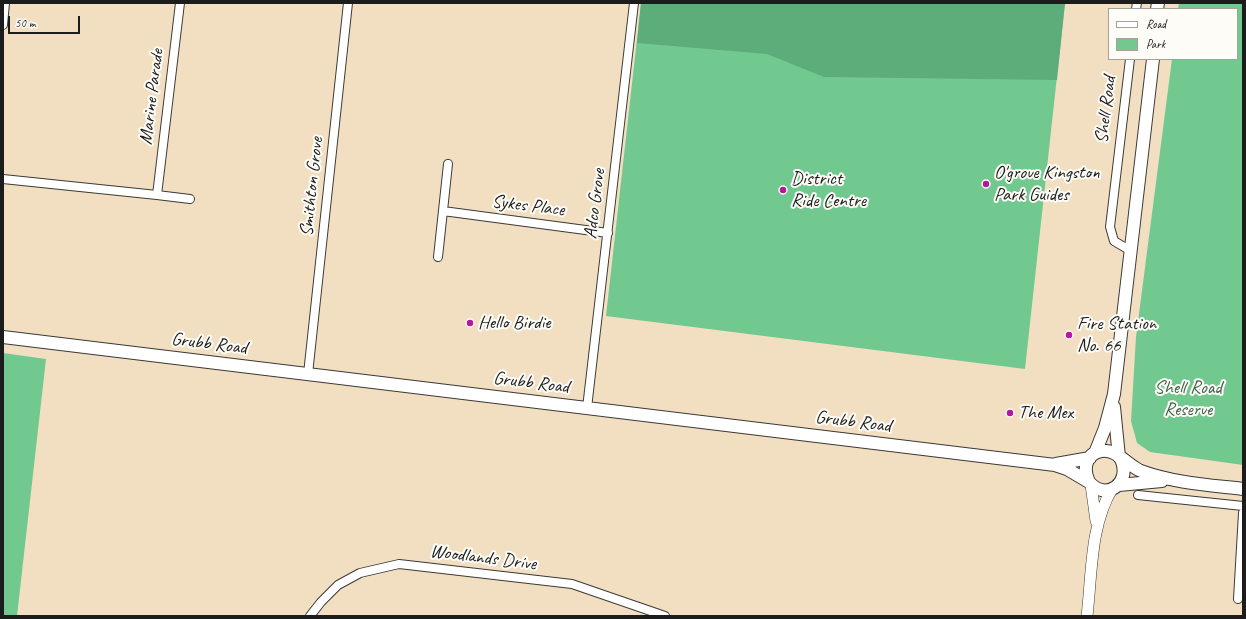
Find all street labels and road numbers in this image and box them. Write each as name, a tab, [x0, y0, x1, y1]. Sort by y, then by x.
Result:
street label: Marine Parade	[135, 48, 169, 146]
street label: Shell Road	[1091, 75, 1121, 145]
street label: Smithton Grove	[295, 136, 329, 238]
street label: Adco Grove	[579, 168, 611, 240]
street label: Sykes Place	[490, 190, 566, 222]
street label: Grubb Road	[170, 328, 248, 360]
street label: Grubb Road	[492, 367, 570, 399]
street label: Grubb Road	[814, 406, 892, 438]
street label: Woodlands Drive	[429, 540, 537, 576]

